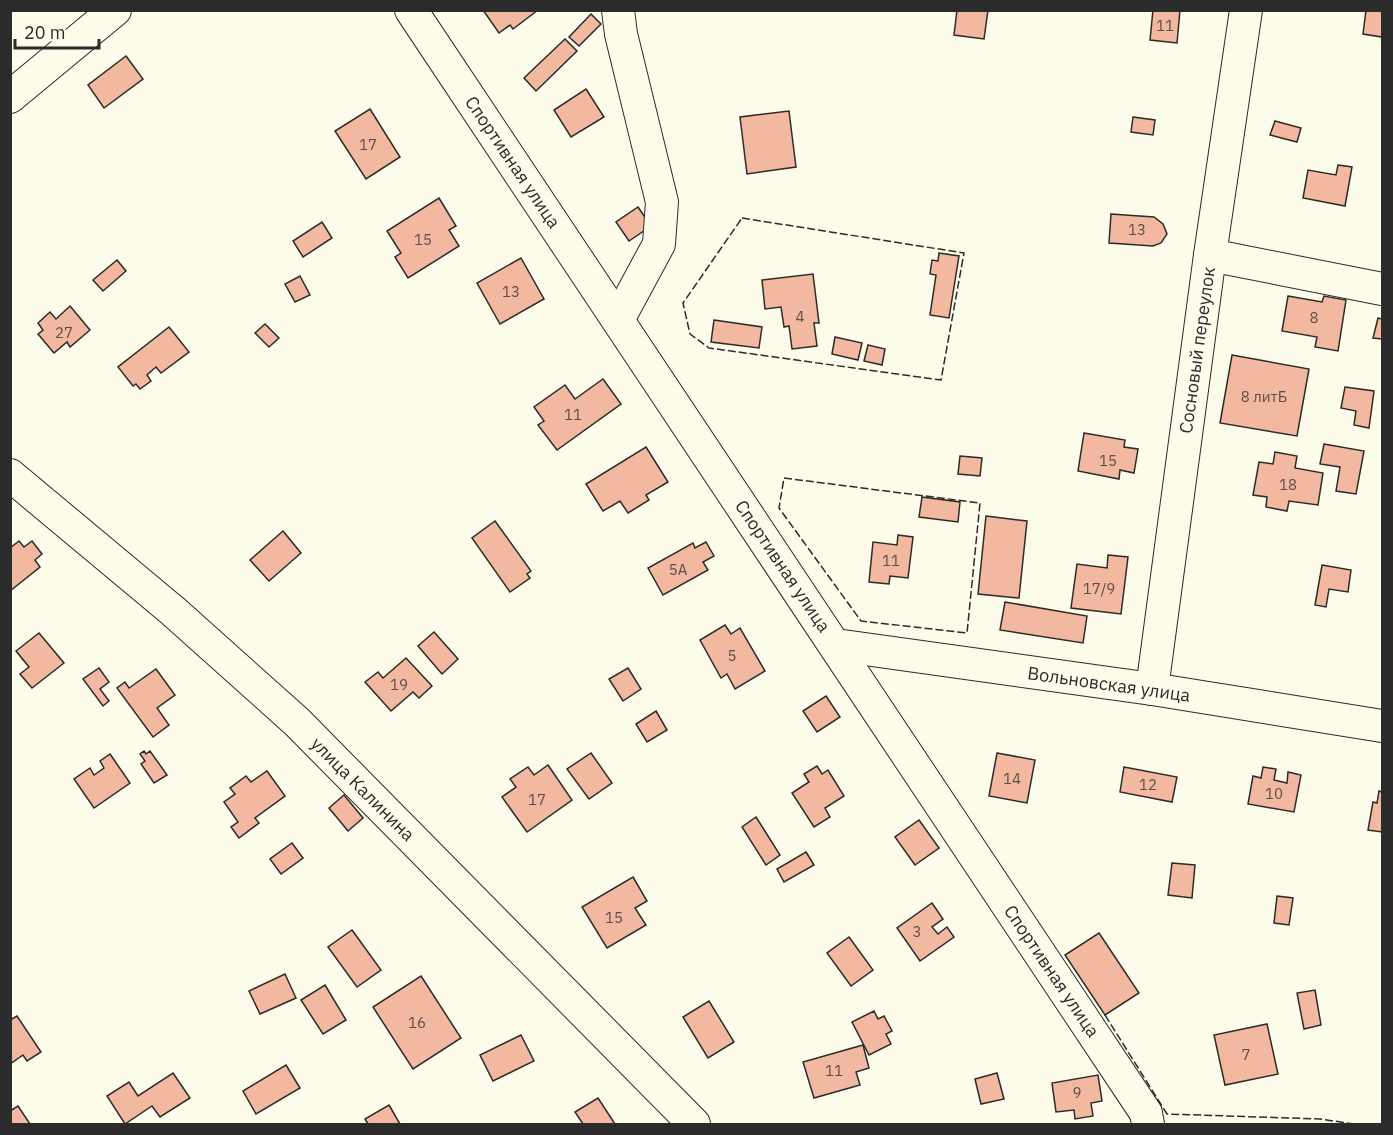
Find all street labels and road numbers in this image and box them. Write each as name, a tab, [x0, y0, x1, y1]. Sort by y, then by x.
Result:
street label: Спортивная улица	[460, 91, 566, 233]
street label: Сосновый переулок	[1174, 265, 1220, 435]
street label: Спортивная улица	[730, 495, 836, 637]
street label: Вольновская улица	[1026, 661, 1192, 707]
street label: улица Калинина	[306, 732, 420, 846]
street label: Спортивная улица	[999, 900, 1105, 1042]

